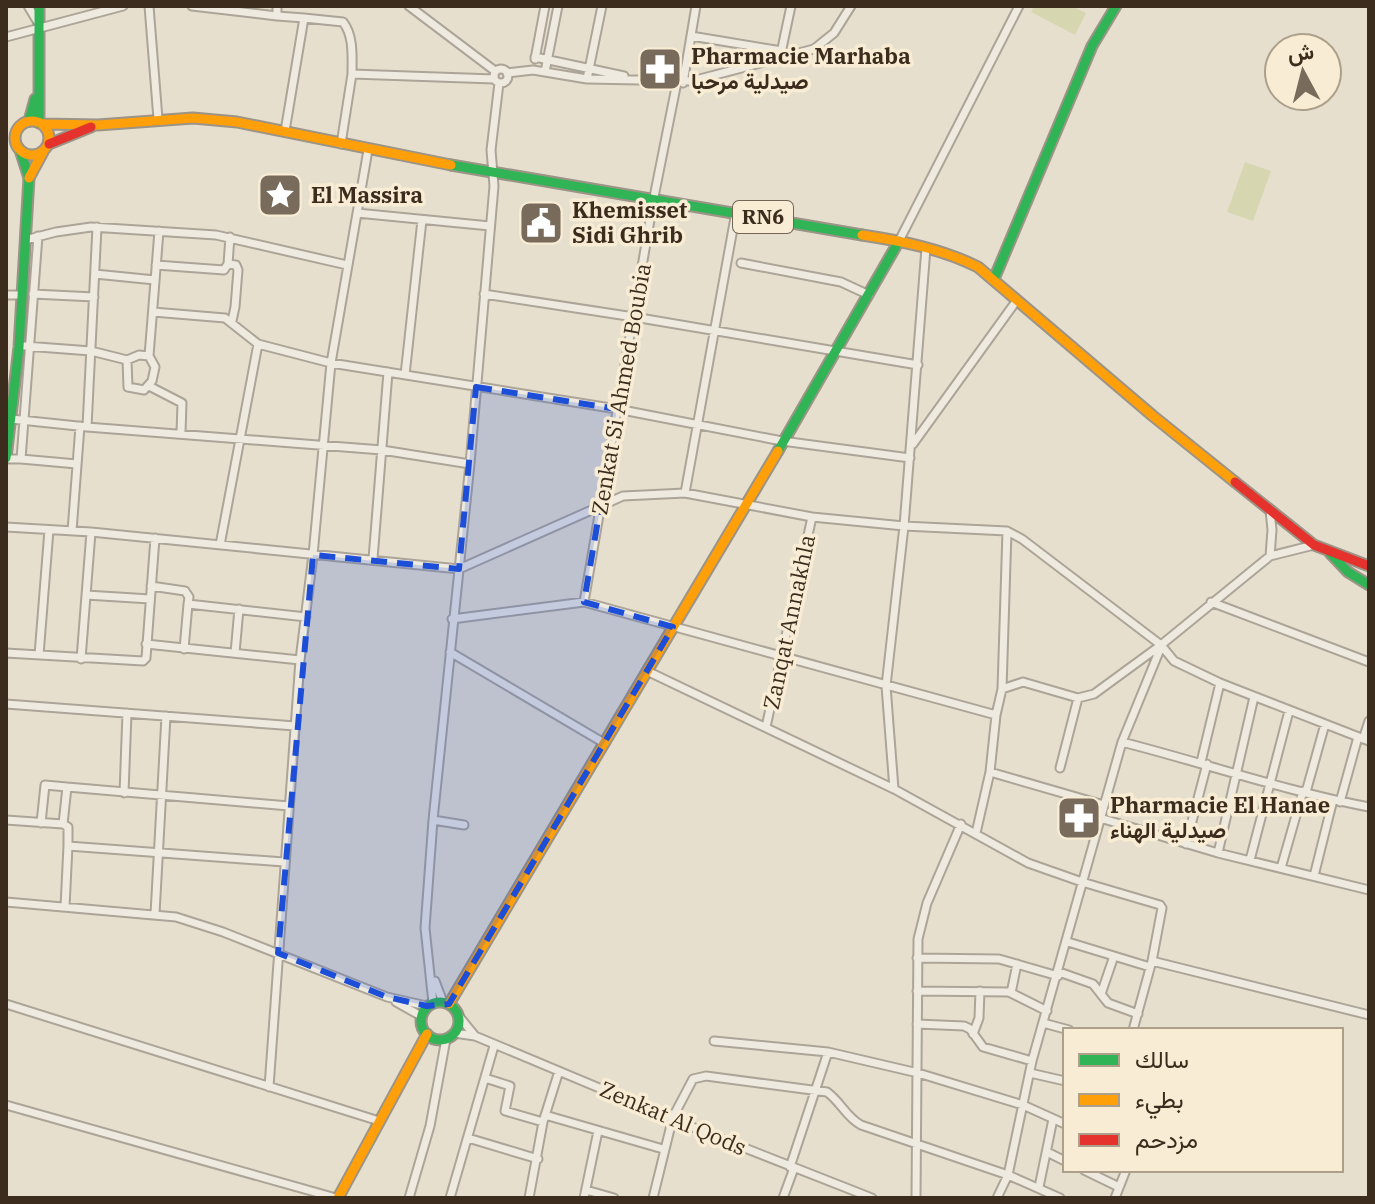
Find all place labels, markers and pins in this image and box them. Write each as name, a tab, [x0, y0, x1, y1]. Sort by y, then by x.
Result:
place label: Pharmacie Marhaba صيدلية مرحبا	[691, 41, 911, 95]
pharmacy icon: Pharmacie Marhaba صيدلية مرحبا	[636, 45, 684, 93]
place icon: El Massira	[256, 171, 304, 219]
place label: El Massira	[311, 180, 423, 209]
place label: Khemisset Sidi Ghrib	[572, 195, 687, 249]
public building icon: Khemisset Sidi Ghrib	[517, 199, 565, 247]
place label: Pharmacie El Hanae صيدلية الهناء	[1110, 790, 1330, 844]
pharmacy icon: Pharmacie El Hanae صيدلية الهناء	[1055, 794, 1103, 842]

